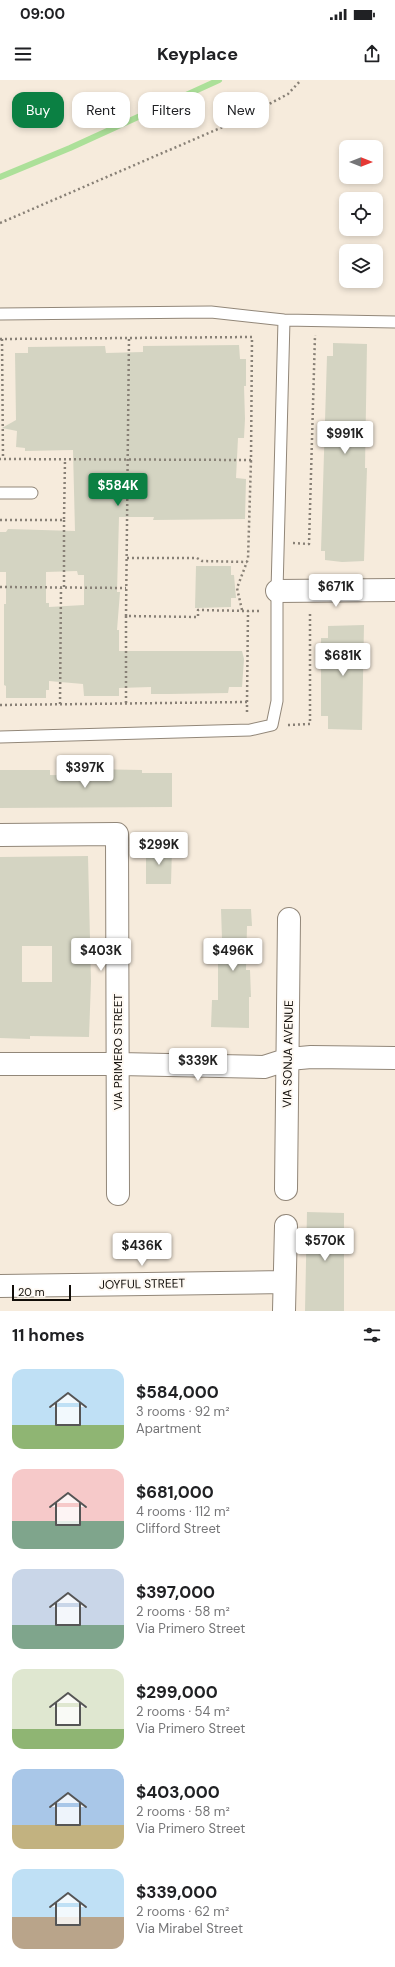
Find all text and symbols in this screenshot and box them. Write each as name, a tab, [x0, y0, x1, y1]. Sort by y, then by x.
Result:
text: 09:00	[20, 4, 65, 24]
text: Keyplace	[157, 42, 238, 66]
icon: menu	[12, 43, 34, 65]
icon: share	[361, 43, 383, 65]
chip: Buy	[12, 92, 64, 128]
chip: Rent	[72, 92, 130, 128]
chip: Filters	[138, 92, 205, 128]
chip: New	[213, 92, 269, 128]
north arrow	[339, 140, 383, 184]
map controls	[339, 140, 383, 288]
button: locate	[339, 192, 383, 236]
button: layers	[339, 244, 383, 288]
pin: $991K	[317, 421, 373, 455]
text: $991K	[326, 425, 364, 442]
pin: $584K	[90, 473, 146, 507]
text: $584K	[97, 477, 139, 494]
pin: $671K	[308, 574, 364, 608]
text: $671K	[318, 578, 354, 595]
pin: $681K	[315, 643, 371, 677]
text: $681K	[324, 647, 362, 664]
pin: $397K	[57, 755, 113, 789]
text: $397K	[66, 759, 104, 776]
pin: $299K	[131, 832, 187, 866]
text: $299K	[139, 836, 179, 853]
pin: $403K	[73, 938, 129, 972]
pin: $496K	[205, 938, 261, 972]
text: $403K	[80, 942, 122, 959]
text: $496K	[212, 942, 254, 959]
street label: VIA PRIMERO STREET	[110, 994, 126, 1110]
street label: VIA SONJA AVENUE	[279, 1000, 297, 1108]
pin: $339K	[170, 1048, 226, 1082]
text: $339K	[178, 1052, 218, 1069]
pin: $570K	[297, 1228, 353, 1262]
text: $570K	[305, 1232, 345, 1249]
pin: $436K	[114, 1233, 170, 1267]
text: $436K	[122, 1237, 162, 1254]
street label: JOYFUL STREET	[99, 1275, 186, 1293]
scale bar	[12, 1283, 71, 1302]
text: 20 m	[18, 1285, 44, 1299]
text: 11 homes	[12, 1324, 85, 1346]
icon: filters	[361, 1324, 383, 1346]
text: $584,000	[136, 1381, 219, 1403]
icon: home	[44, 1385, 92, 1433]
text: 3 rooms · 92 m²	[136, 1403, 229, 1420]
text: Apartment	[136, 1420, 201, 1437]
text: $681,000	[136, 1481, 214, 1503]
icon: home	[44, 1485, 92, 1533]
text: 4 rooms · 112 m²	[136, 1503, 230, 1520]
text: Clifford Street	[136, 1520, 221, 1537]
text: $397,000	[136, 1581, 215, 1603]
icon: home	[44, 1585, 92, 1633]
text: 2 rooms · 58 m²	[136, 1603, 230, 1620]
text: Via Primero Street	[136, 1620, 245, 1637]
text: $299,000	[136, 1681, 218, 1703]
icon: home	[44, 1685, 92, 1733]
text: 2 rooms · 54 m²	[136, 1703, 230, 1720]
text: Via Primero Street	[136, 1720, 245, 1737]
text: $403,000	[136, 1781, 220, 1803]
icon: home	[44, 1785, 92, 1833]
text: 2 rooms · 58 m²	[136, 1803, 230, 1820]
text: Via Primero Street	[136, 1820, 245, 1837]
text: $339,000	[136, 1881, 217, 1903]
icon: home	[44, 1885, 92, 1933]
text: 2 rooms · 62 m²	[136, 1903, 229, 1920]
text: Via Mirabel Street	[136, 1920, 243, 1937]

